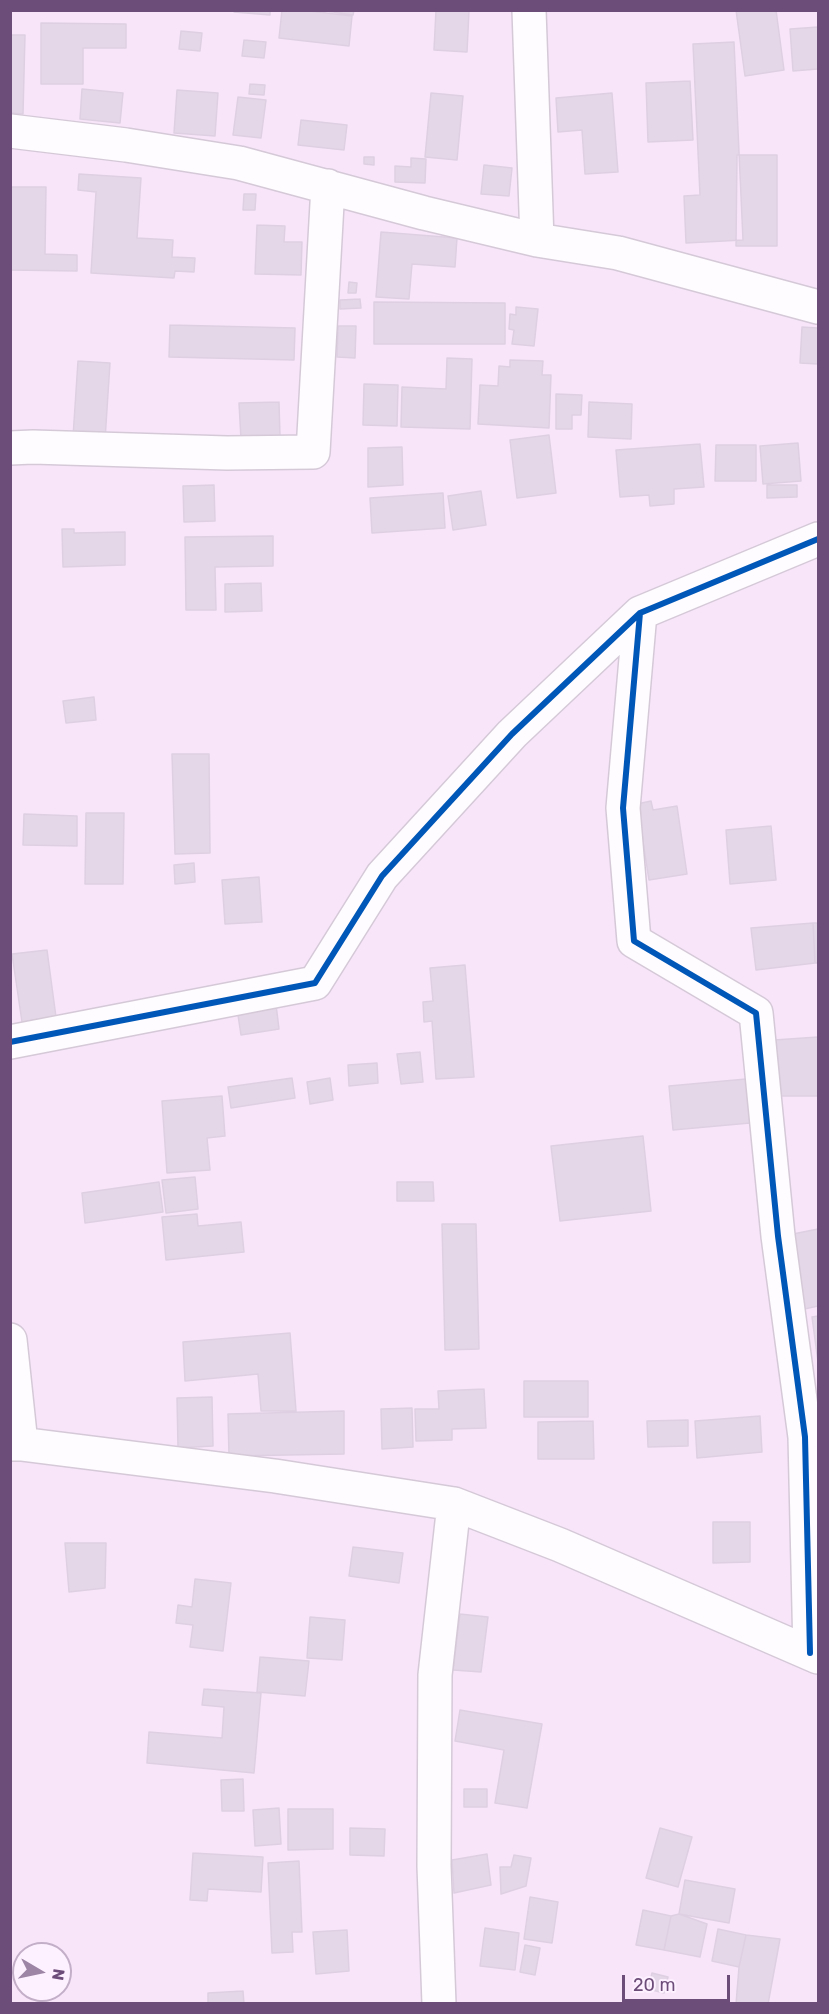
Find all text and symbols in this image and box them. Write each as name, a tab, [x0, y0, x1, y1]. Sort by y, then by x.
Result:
north arrow	[12, 1942, 72, 2002]
scale bar	[625, 1963, 733, 2001]
text: N	[48, 1967, 69, 1982]
text: 20 m	[633, 1974, 675, 1996]

